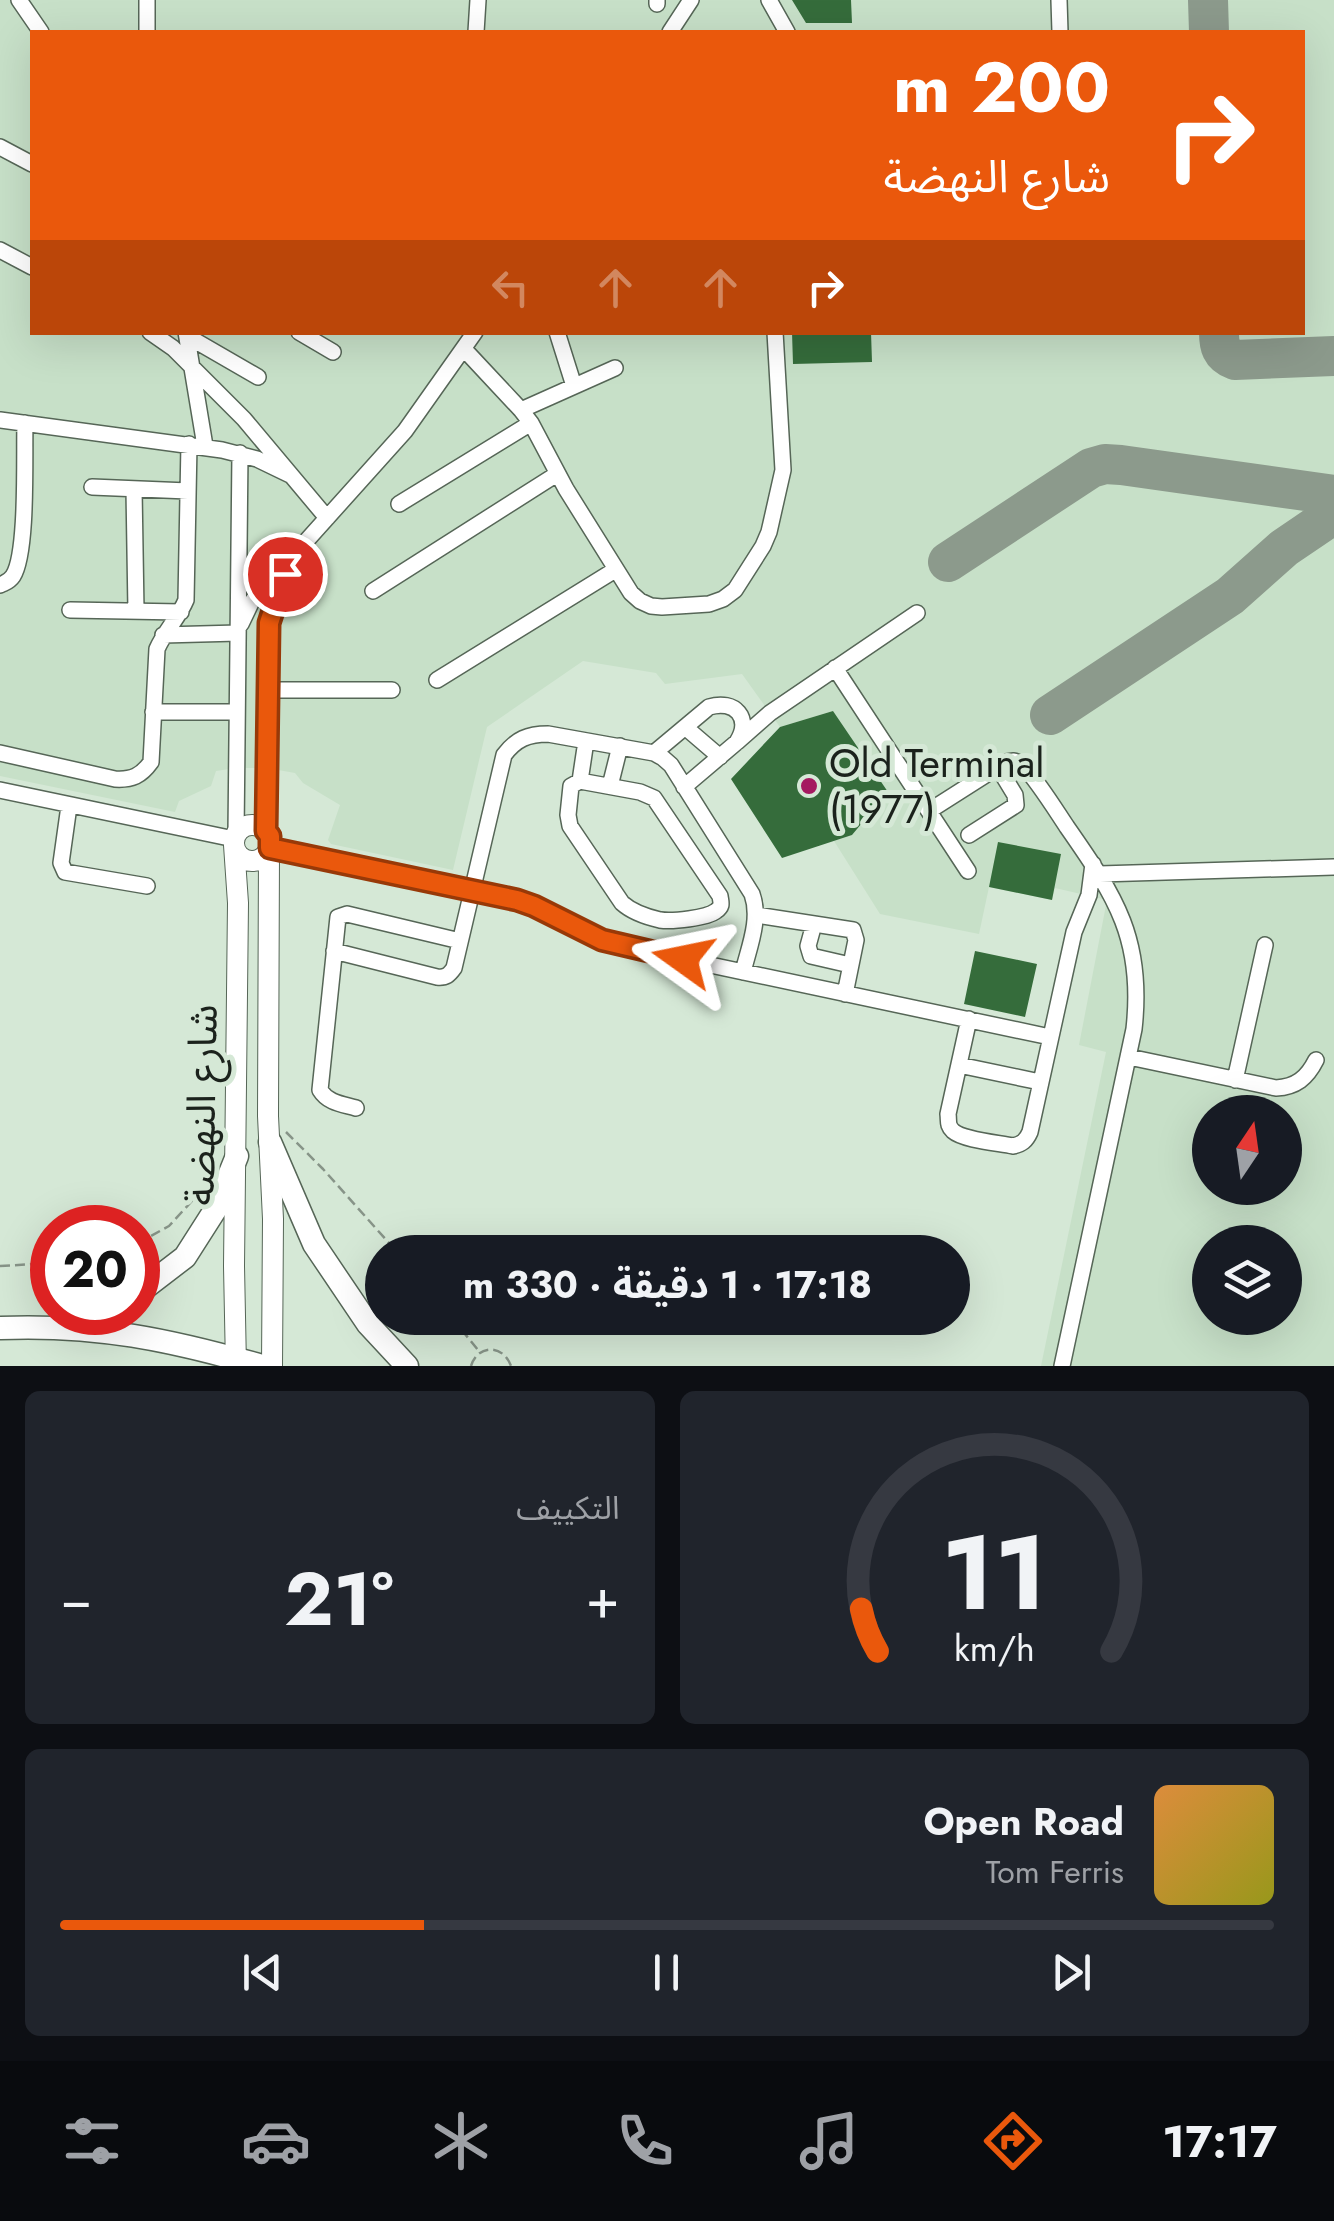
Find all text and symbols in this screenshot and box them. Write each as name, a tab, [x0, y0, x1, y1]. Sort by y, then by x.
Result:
text: 200 m	[893, 37, 1110, 138]
icon: right	[1145, 70, 1275, 200]
text: شارع النهضة	[884, 144, 1110, 209]
icon: left	[483, 260, 538, 315]
icon: ahead	[588, 260, 643, 315]
icon: ahead	[693, 260, 748, 315]
icon: right	[798, 260, 853, 315]
pin	[243, 532, 328, 617]
icon: arrive	[258, 547, 313, 602]
place label: Old Terminal (1977)	[829, 734, 1045, 838]
marker: Old Terminal (1977)	[798, 775, 820, 797]
position arrow	[631, 907, 735, 1011]
street label: شارع النهضة	[170, 1004, 233, 1206]
north arrow	[1192, 1095, 1302, 1205]
map controls	[1192, 1095, 1302, 1335]
speed limit sign: 20	[30, 1205, 160, 1335]
button: layers	[1192, 1225, 1302, 1335]
text: 17:18 · 1 دقيقة · 330 m	[463, 1257, 872, 1312]
text: التكييف	[516, 1485, 620, 1531]
text: 11	[941, 1498, 1047, 1648]
text: 21°	[284, 1545, 394, 1653]
text: −	[60, 1559, 92, 1639]
text: +	[586, 1559, 620, 1639]
text: km/h	[954, 1623, 1035, 1674]
text: Open Road	[923, 1794, 1124, 1849]
text: Tom Ferris	[986, 1849, 1124, 1895]
icon: previous	[235, 1945, 290, 2000]
icon: pause	[639, 1945, 694, 2000]
icon: next	[1044, 1945, 1099, 2000]
icon: filters	[57, 2106, 127, 2176]
icon: car	[241, 2106, 311, 2176]
icon: climate	[426, 2106, 496, 2176]
icon: phone	[610, 2106, 680, 2176]
icon: music	[794, 2106, 864, 2176]
icon: directions	[978, 2106, 1048, 2176]
text: 17:17	[1162, 2109, 1277, 2174]

